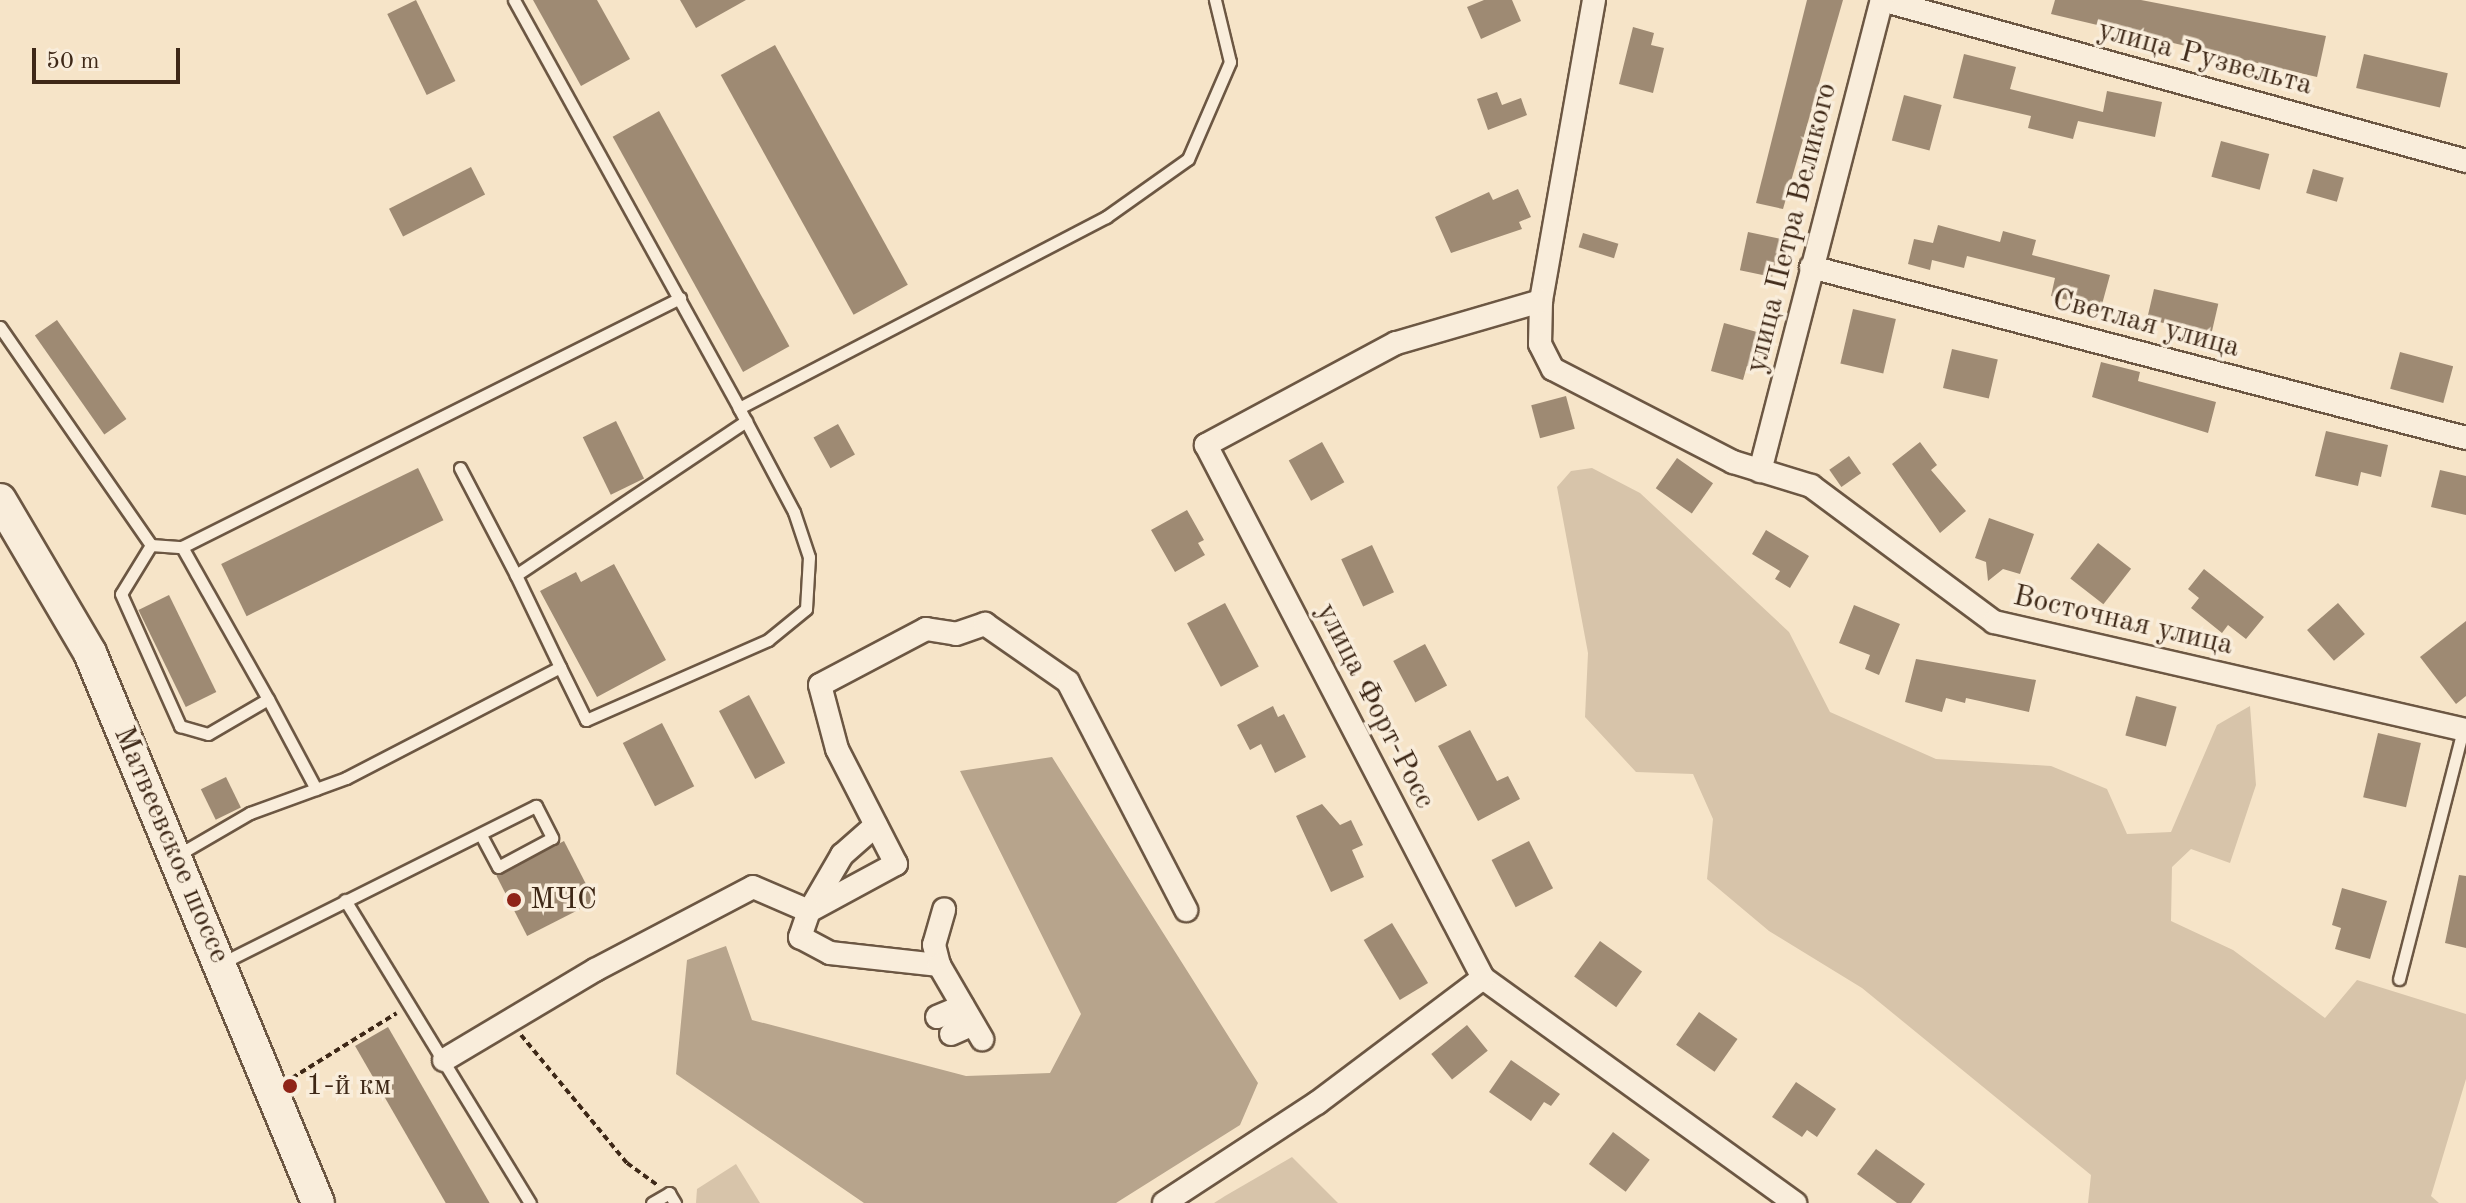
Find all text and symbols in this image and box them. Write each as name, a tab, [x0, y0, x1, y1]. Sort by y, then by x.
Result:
street label: улица Рузвельта	[2094, 12, 2316, 104]
scale bar	[36, 32, 184, 82]
text: 50 m	[46, 50, 100, 74]
street label: улица Петра Великого	[1739, 79, 1845, 377]
street label: Светлая улица	[2048, 282, 2244, 366]
street label: Восточная улица	[2009, 578, 2237, 664]
street label: улица Форт-Росс	[1308, 597, 1442, 815]
street label: Матвеевское шоссе	[105, 721, 237, 969]
place label: МЧС	[530, 882, 597, 918]
marker: МЧС	[505, 891, 523, 909]
place label: 1-й км	[306, 1068, 391, 1104]
marker: 1-й км	[281, 1077, 299, 1095]

